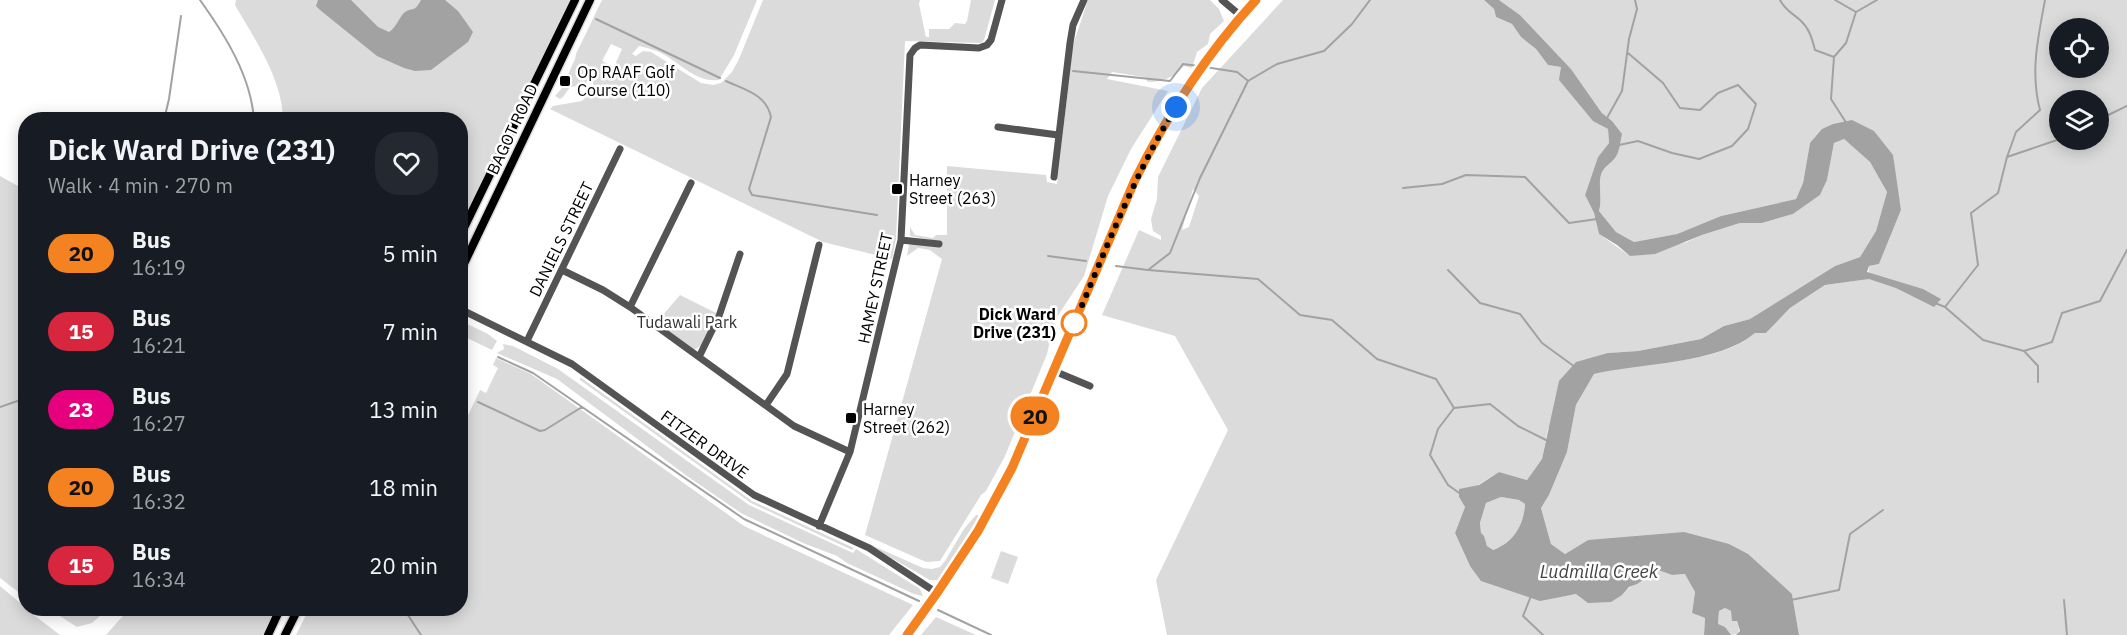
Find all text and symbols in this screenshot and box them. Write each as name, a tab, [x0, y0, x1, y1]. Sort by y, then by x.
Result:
map controls	[2049, 18, 2109, 150]
button: locate	[2049, 18, 2109, 78]
place label: Op RAAF Golf Course (110)	[577, 62, 675, 100]
marker: Op RAAF Golf Course (110)	[558, 74, 572, 88]
street label: BAGOT ROAD	[482, 81, 542, 177]
button: layers	[2049, 90, 2109, 150]
your location	[1161, 92, 1191, 122]
text: Dick Ward Drive (231)	[48, 131, 335, 168]
button: heart	[375, 132, 438, 195]
place label: Harney Street (263)	[909, 170, 996, 208]
text: Walk · 4 min · 270 m	[48, 172, 233, 199]
street label: DANIELS STREET	[525, 178, 597, 300]
marker: Harney Street (263)	[890, 182, 904, 196]
text: Bus	[132, 225, 171, 254]
street label: HAMEY STREET	[853, 231, 897, 345]
text: 20	[68, 239, 94, 267]
text: 5 min	[382, 239, 438, 268]
text: 16:19	[132, 254, 186, 281]
text: Bus	[132, 303, 171, 332]
place label: Dick Ward Drive (231)	[973, 304, 1056, 342]
marker: Dick Ward Drive (231)	[1061, 310, 1087, 336]
park label: Tudawali Park	[637, 312, 738, 332]
text: 15	[68, 317, 94, 345]
text: 7 min	[382, 317, 438, 346]
text: 16:21	[132, 332, 186, 359]
text: Bus	[132, 381, 171, 410]
text: 23	[68, 395, 94, 423]
text: 13 min	[369, 395, 438, 424]
line badge: 20	[1008, 396, 1062, 436]
place label: Harney Street (262)	[863, 399, 950, 437]
text: 20	[1022, 402, 1048, 430]
street label: FITZER DRIVE	[657, 406, 753, 482]
text: 16:27	[132, 410, 186, 437]
marker: Harney Street (262)	[844, 411, 858, 425]
text: Bus	[132, 459, 171, 488]
text: 20	[68, 473, 94, 501]
text: 18 min	[369, 473, 438, 502]
text: 16:32	[132, 488, 186, 515]
text: Bus	[132, 537, 171, 566]
text: 15	[68, 551, 94, 579]
text: 20 min	[369, 551, 438, 580]
water label: Ludmilla Creek	[1540, 560, 1659, 583]
text: 16:34	[132, 566, 186, 593]

